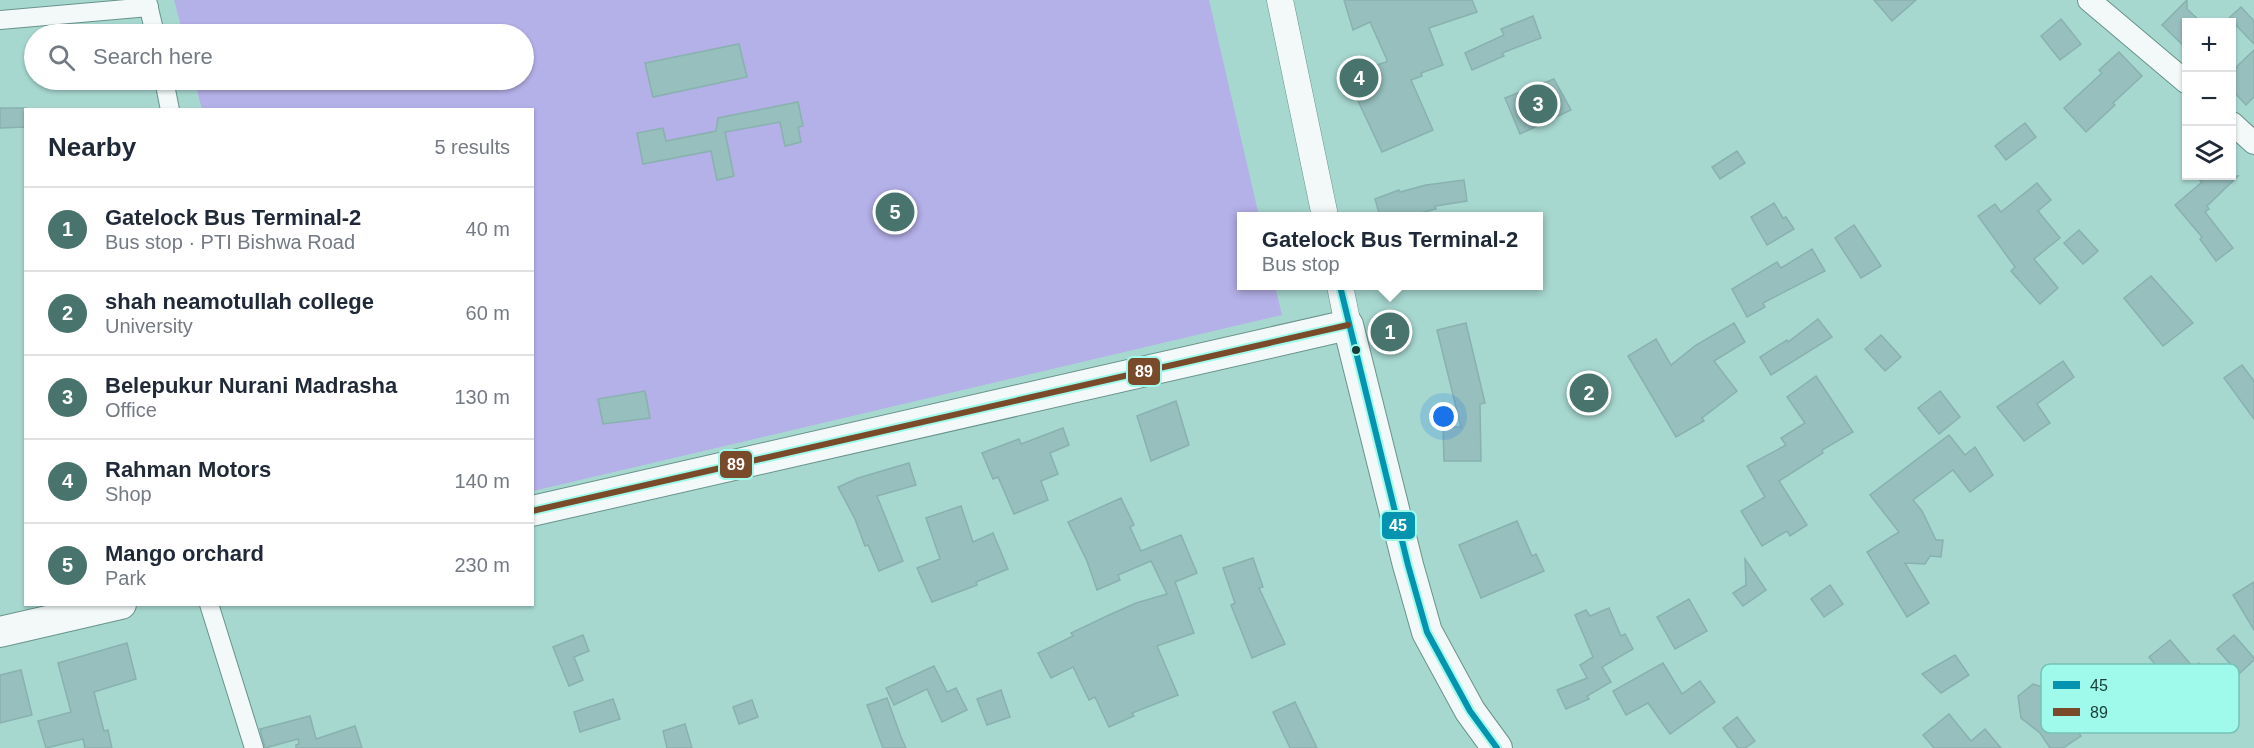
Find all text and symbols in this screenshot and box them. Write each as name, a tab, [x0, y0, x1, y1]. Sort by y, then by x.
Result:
map controls	[2182, 18, 2236, 180]
button: +	[2182, 18, 2236, 72]
search box	[24, 24, 534, 90]
icon: search	[45, 41, 78, 74]
text: Search here	[93, 44, 213, 69]
pin: 4	[1340, 56, 1378, 100]
button: −	[2182, 72, 2236, 126]
pin: 3	[1518, 82, 1558, 126]
button: layers	[2182, 126, 2236, 180]
text: Nearby	[48, 132, 136, 162]
text: 5 results	[434, 136, 510, 158]
pin: 5	[876, 190, 914, 234]
text: Gatelock Bus Terminal-2	[105, 205, 361, 230]
popup	[1237, 212, 1543, 290]
text: 1	[62, 218, 73, 240]
text: 40 m	[466, 218, 510, 240]
text: Gatelock Bus Terminal-2	[1262, 227, 1518, 252]
text: Bus stop · PTI Bishwa Road	[105, 231, 355, 253]
text: Bus stop	[1262, 253, 1340, 275]
text: shah neamotullah college	[105, 289, 374, 314]
text: 2	[62, 302, 73, 324]
text: 60 m	[466, 302, 510, 324]
pin: 1	[1370, 310, 1410, 354]
text: University	[105, 315, 193, 337]
unlabelled marker	[1350, 344, 1362, 356]
line badge: 89	[1127, 357, 1161, 386]
text: 89	[1135, 363, 1153, 380]
pin: 2	[1570, 370, 1608, 416]
text: Belepukur Nurani Madrasha	[105, 373, 397, 398]
text: 3	[62, 386, 73, 408]
text: 130 m	[454, 386, 510, 408]
text: Office	[105, 399, 157, 421]
your location	[1429, 402, 1458, 431]
line badge: 89	[719, 450, 753, 479]
text: 89	[727, 456, 745, 473]
text: Rahman Motors	[105, 457, 271, 482]
text: 4	[62, 470, 73, 492]
text: 140 m	[454, 470, 510, 492]
text: Shop	[105, 483, 152, 505]
line badge: 45	[1381, 511, 1416, 540]
text: 45	[1389, 517, 1407, 534]
text: Mango orchard	[105, 541, 264, 566]
text: 5	[62, 554, 73, 576]
text: 230 m	[454, 554, 510, 576]
text: Park	[105, 567, 146, 589]
legend	[2041, 664, 2239, 733]
text: 45	[2090, 677, 2108, 694]
text: 89	[2090, 704, 2108, 721]

